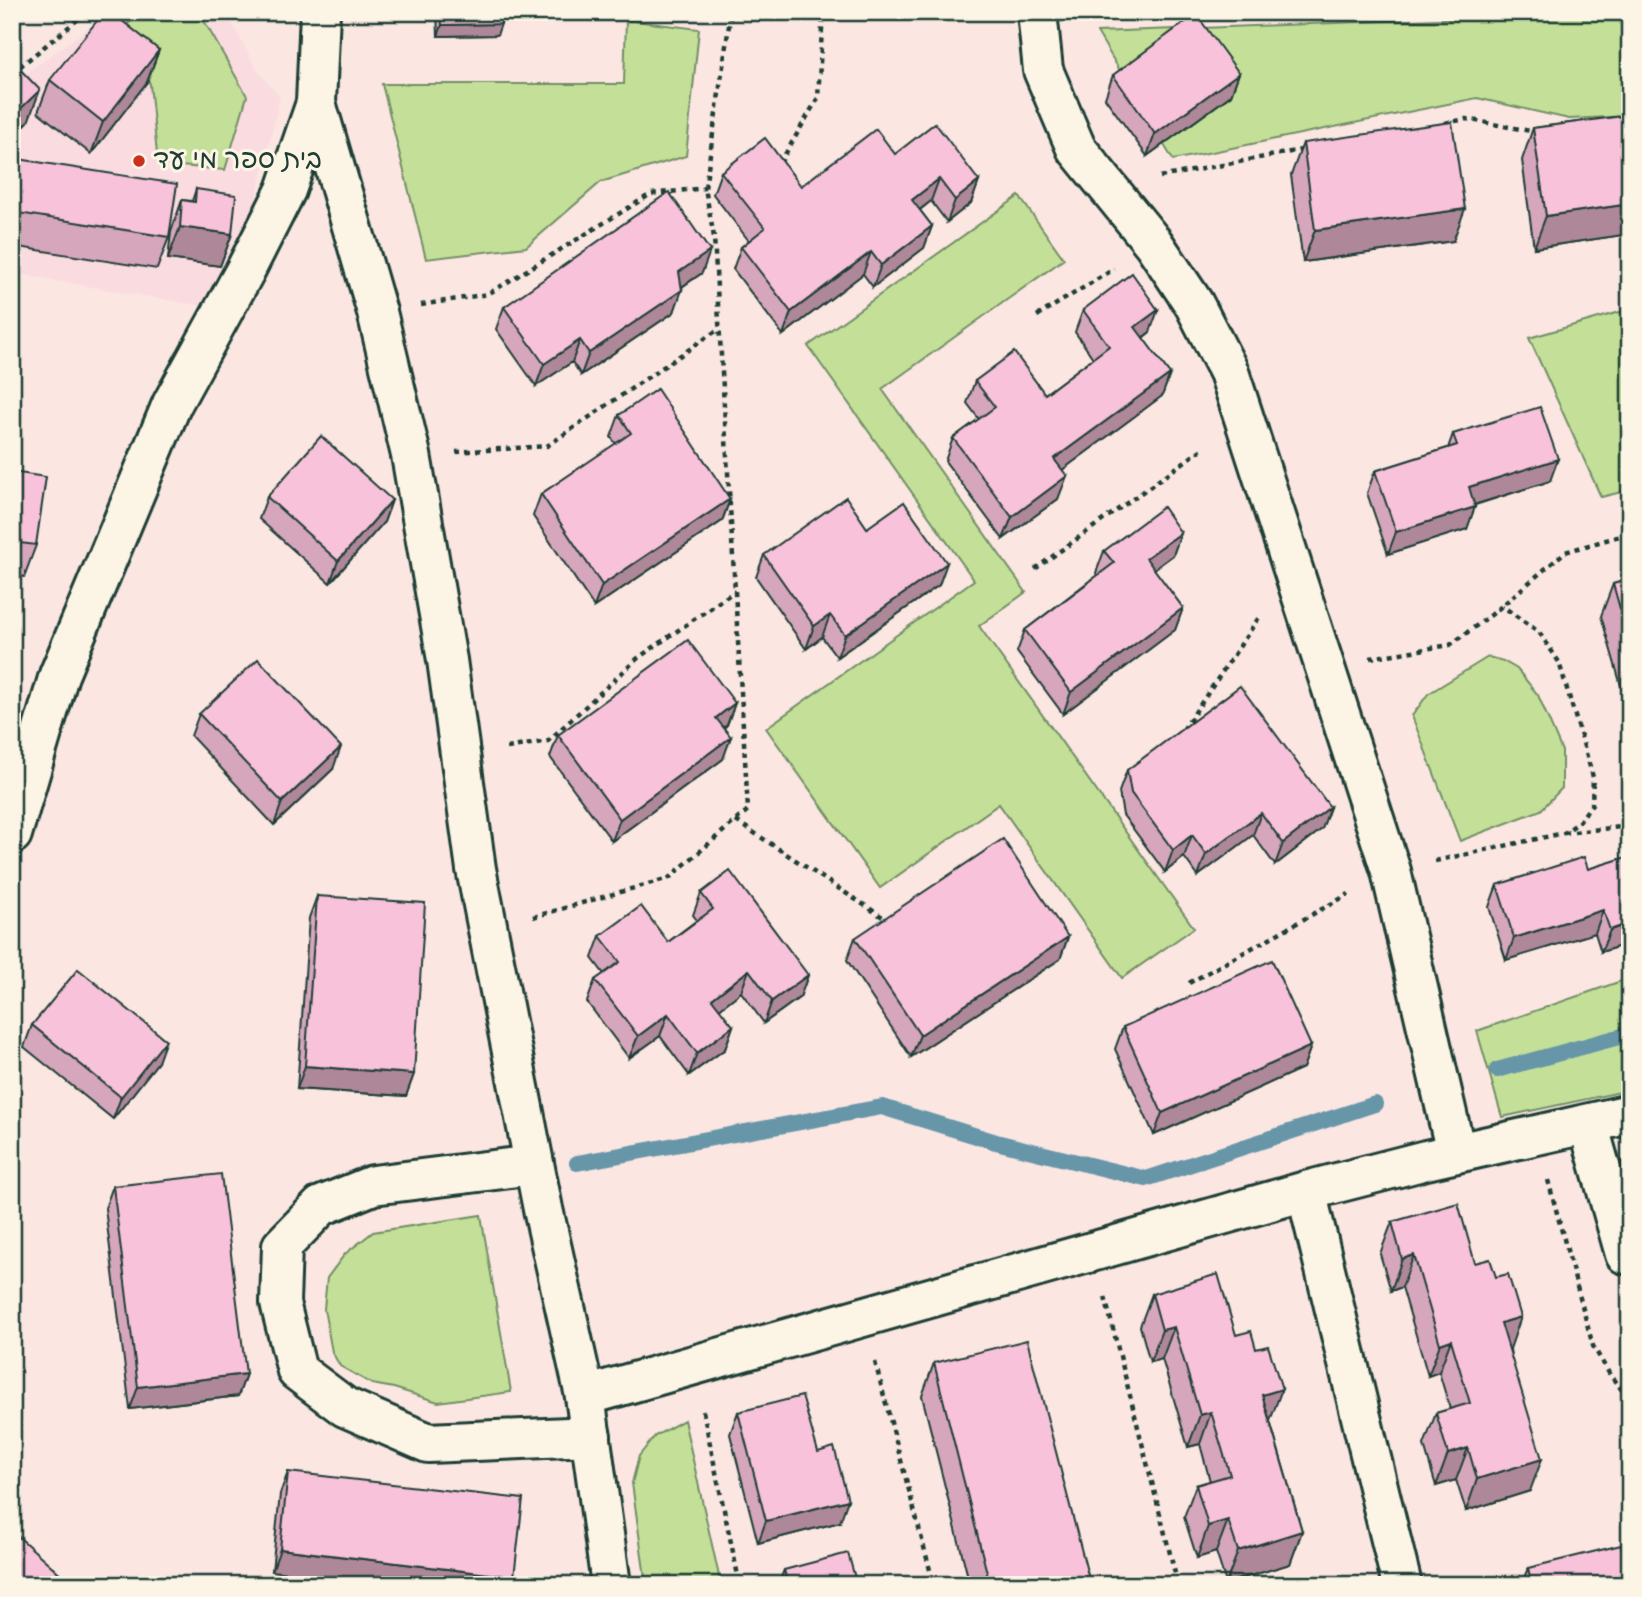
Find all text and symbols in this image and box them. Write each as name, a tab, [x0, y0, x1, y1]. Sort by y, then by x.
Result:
place label: בית ספר מי עד	[153, 141, 322, 182]
marker: בית ספר מי עד	[131, 153, 147, 169]

